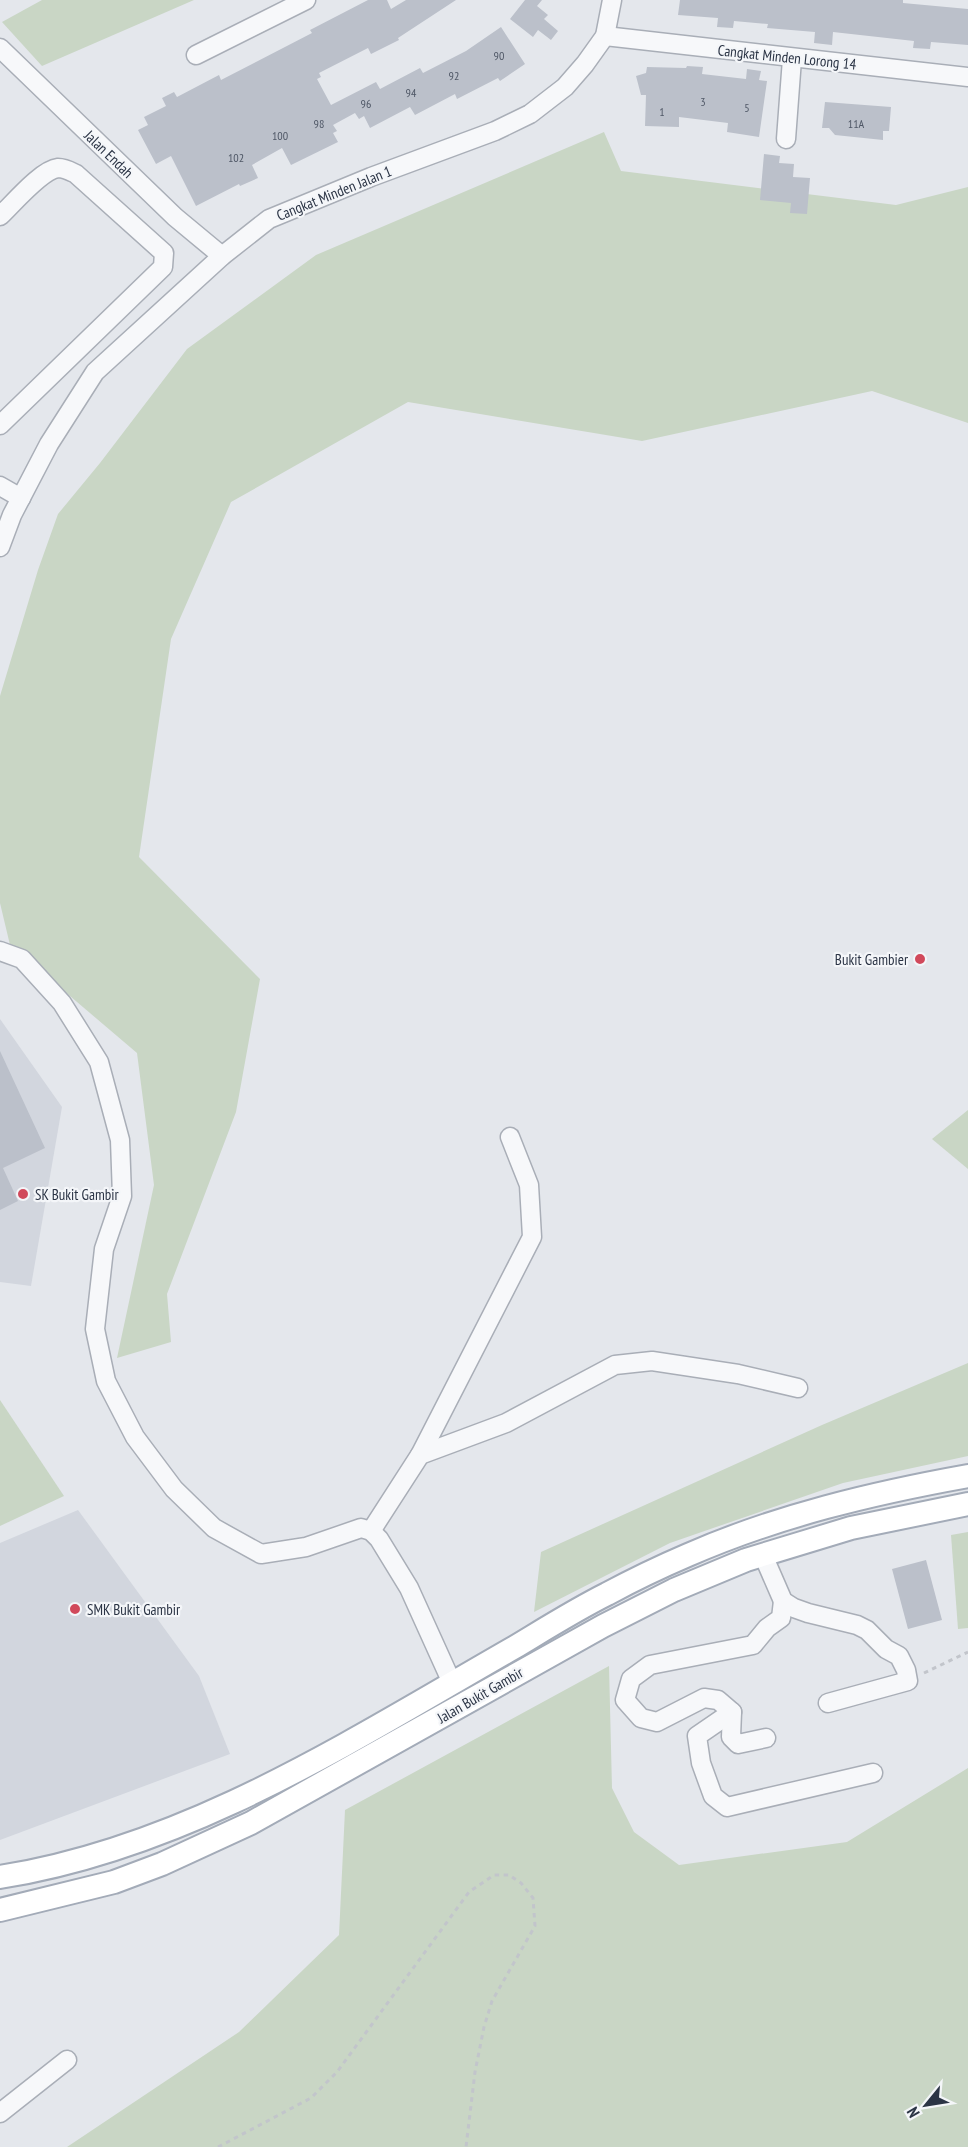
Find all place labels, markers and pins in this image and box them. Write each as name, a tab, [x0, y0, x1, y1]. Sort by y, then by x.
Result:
place label: Bukit Gambier	[835, 950, 909, 969]
marker: Bukit Gambier	[913, 952, 927, 966]
place label: SK Bukit Gambir	[35, 1185, 120, 1204]
marker: SK Bukit Gambir	[16, 1187, 30, 1201]
place label: SMK Bukit Gambir	[87, 1600, 181, 1619]
marker: SMK Bukit Gambir	[68, 1602, 82, 1616]

